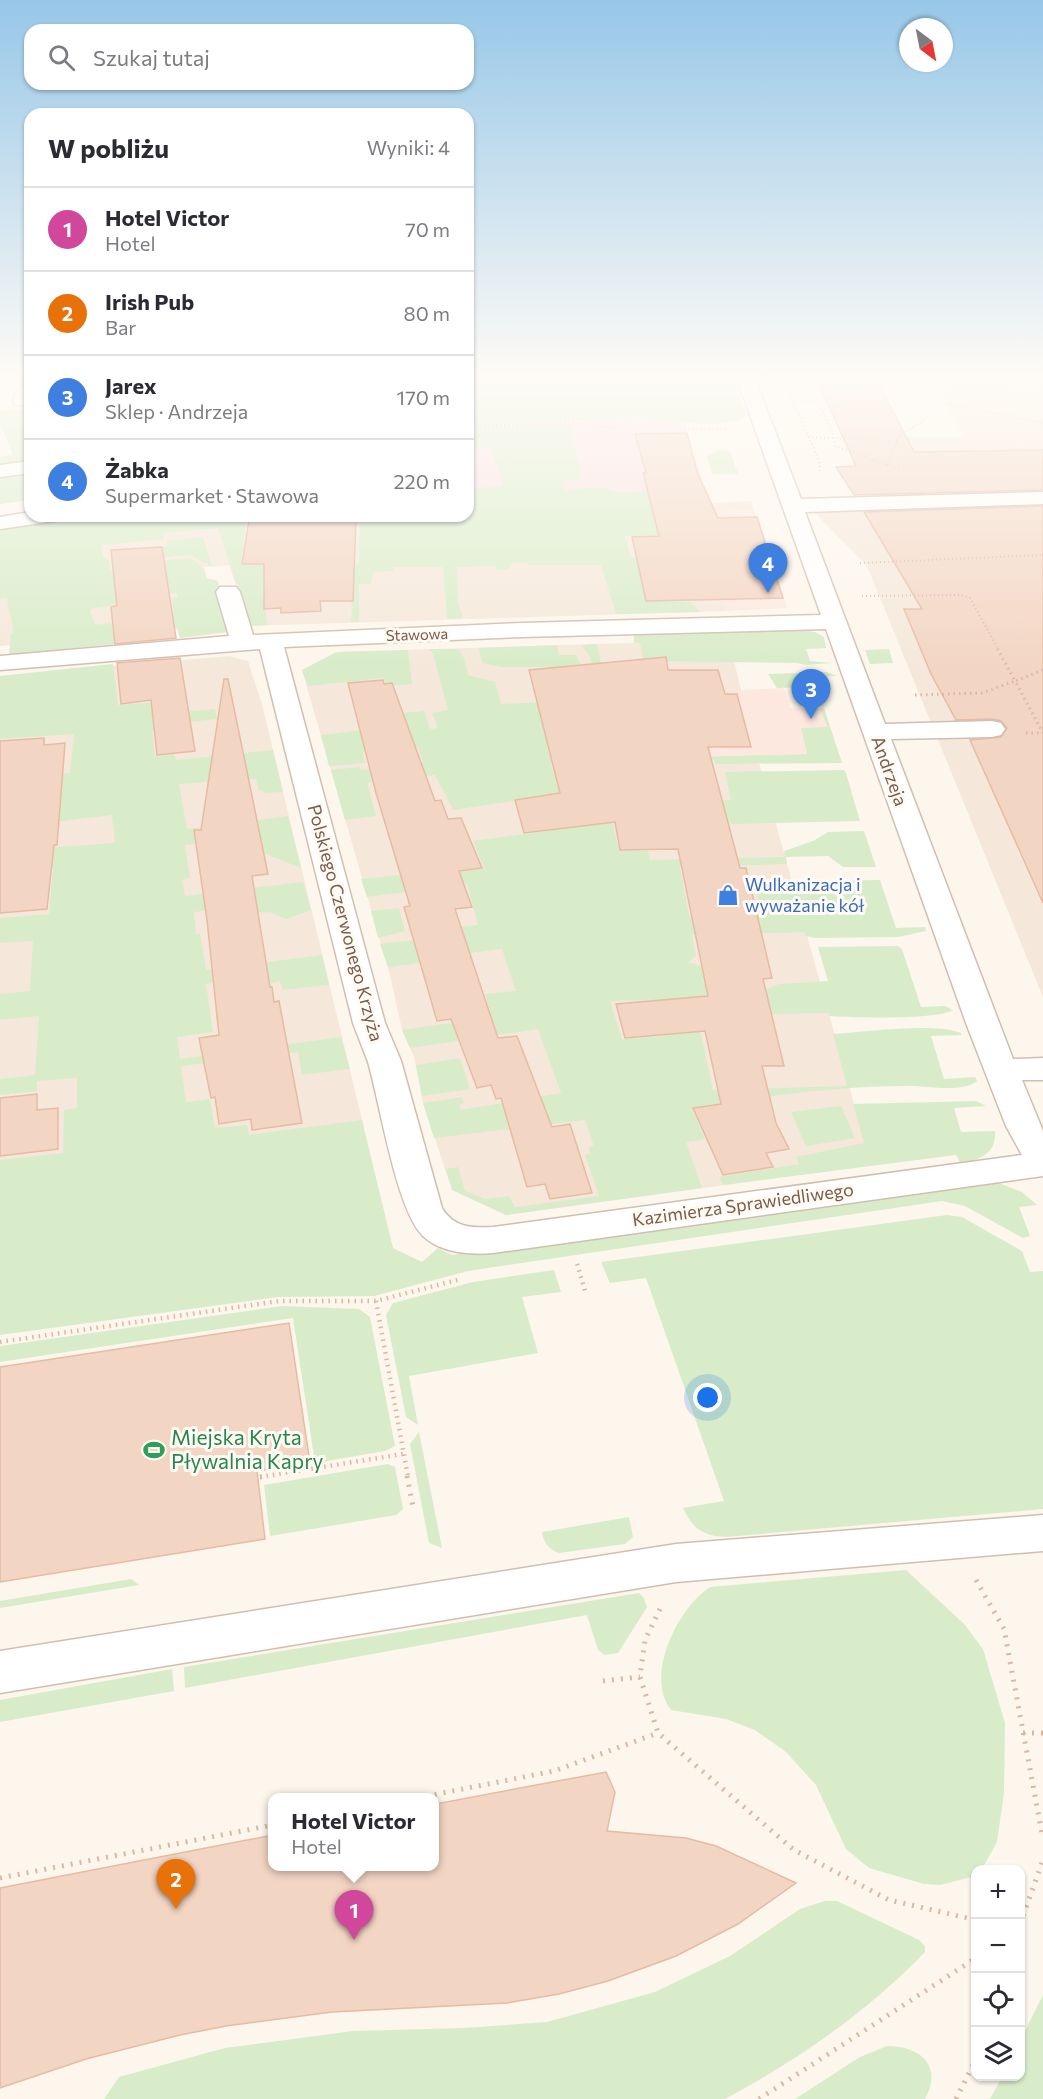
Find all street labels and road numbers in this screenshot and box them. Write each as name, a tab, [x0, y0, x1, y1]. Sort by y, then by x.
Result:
street label: Stawowa	[385, 624, 449, 644]
street label: Andrzeja	[867, 733, 913, 809]
street label: Polskiego Czerwonego Krzyża	[304, 802, 388, 1044]
street label: Kazimierza Sprawiedliwego	[631, 1178, 855, 1230]

